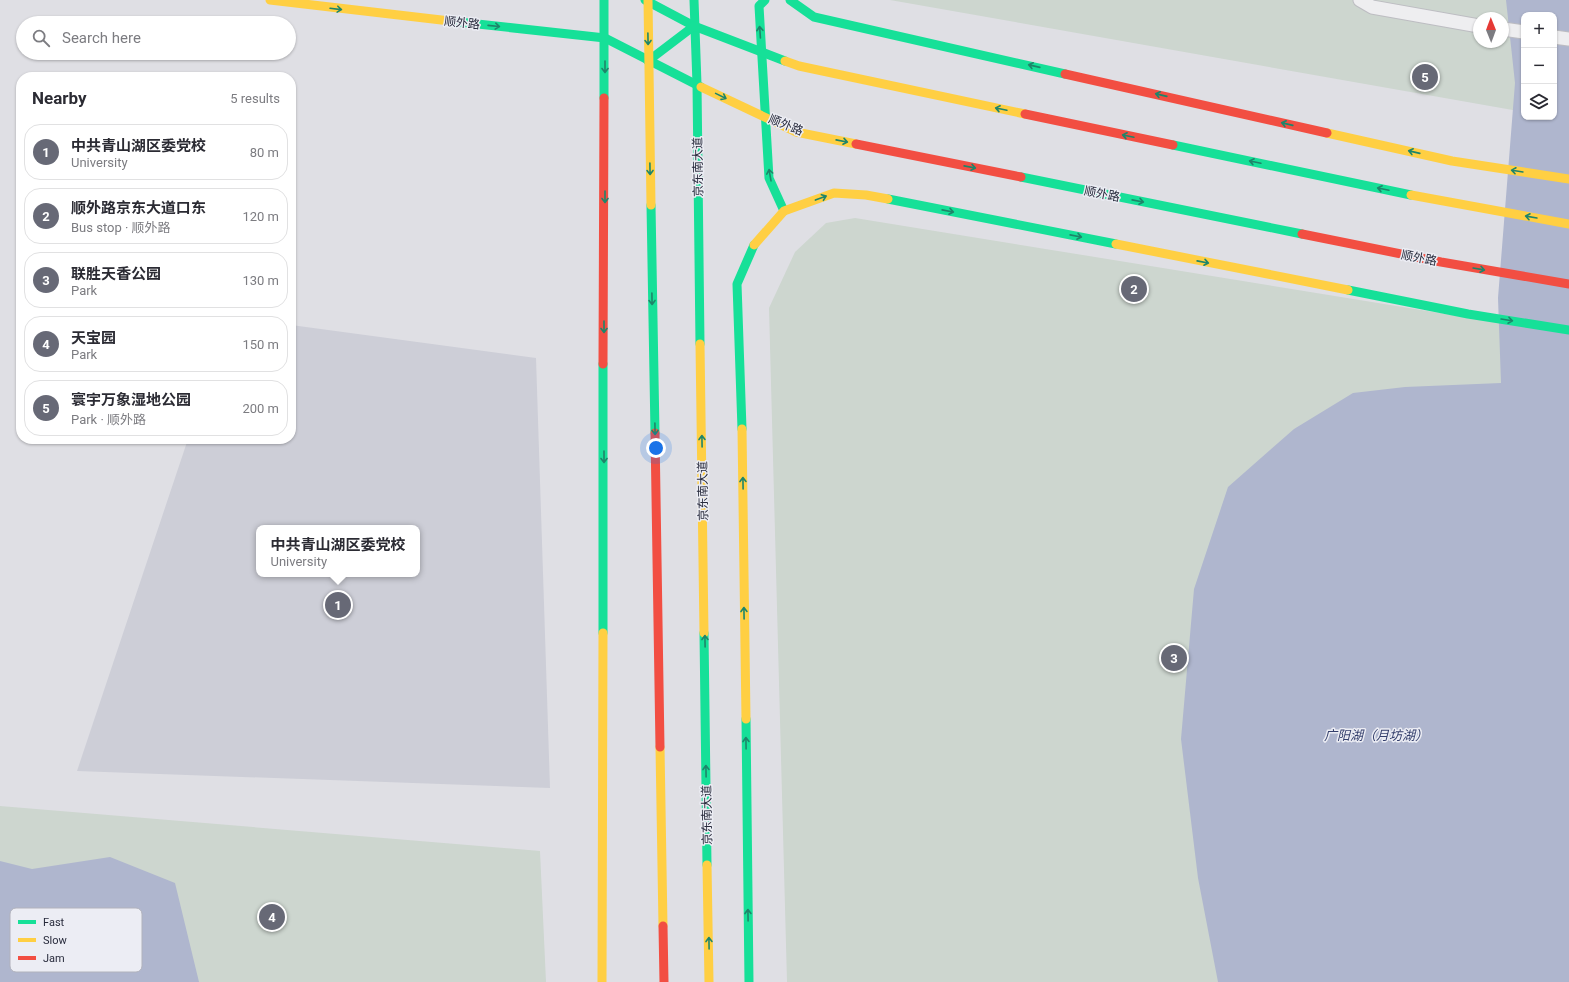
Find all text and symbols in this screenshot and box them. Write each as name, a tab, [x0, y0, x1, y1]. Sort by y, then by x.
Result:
one-way arrow	[329, 5, 342, 13]
north arrow	[1473, 12, 1509, 48]
map controls	[1521, 12, 1557, 120]
button: +	[1521, 12, 1557, 48]
street label: 顺外路	[443, 14, 481, 32]
search box	[16, 16, 296, 60]
one-way arrow	[487, 22, 500, 30]
one-way arrow	[757, 26, 764, 39]
icon: search	[30, 27, 52, 49]
text: Search here	[62, 29, 141, 47]
one-way arrow	[644, 32, 652, 45]
button: −	[1521, 48, 1557, 84]
one-way arrow	[601, 60, 609, 73]
one-way arrow	[1028, 62, 1041, 70]
pin: 5	[1412, 62, 1438, 92]
button: layers	[1521, 84, 1557, 120]
text: Nearby	[32, 88, 87, 108]
one-way arrow	[1155, 90, 1168, 98]
text: 5 results	[230, 91, 280, 106]
one-way arrow	[715, 93, 727, 100]
one-way arrow	[995, 104, 1008, 112]
street label: 顺外路	[767, 112, 805, 138]
one-way arrow	[1281, 119, 1294, 127]
one-way arrow	[1122, 131, 1135, 139]
text: 中共青山湖区委党校	[71, 137, 206, 155]
street label: 京东南大道	[690, 137, 706, 197]
one-way arrow	[835, 138, 848, 146]
text: 1	[42, 145, 50, 160]
text: 80 m	[250, 145, 279, 160]
one-way arrow	[1408, 148, 1421, 156]
text: University	[71, 155, 128, 170]
one-way arrow	[1249, 158, 1262, 166]
one-way arrow	[646, 162, 654, 175]
one-way arrow	[963, 163, 976, 171]
one-way arrow	[1511, 167, 1524, 175]
one-way arrow	[766, 169, 774, 182]
street label: 顺外路	[1083, 184, 1121, 204]
one-way arrow	[1376, 185, 1389, 193]
one-way arrow	[601, 190, 609, 203]
one-way arrow	[814, 193, 826, 201]
one-way arrow	[1131, 197, 1144, 205]
text: 顺外路京东大道口东	[71, 199, 206, 217]
one-way arrow	[941, 207, 954, 215]
text: 2	[42, 209, 50, 224]
text: 120 m	[242, 209, 279, 224]
one-way arrow	[1525, 213, 1538, 221]
text: Bus stop · 顺外路	[71, 220, 171, 235]
one-way arrow	[1069, 233, 1082, 241]
street label: 顺外路	[1400, 248, 1438, 268]
one-way arrow	[1196, 258, 1209, 266]
text: 联胜天香公园	[71, 265, 161, 283]
one-way arrow	[1473, 265, 1486, 273]
text: 3	[42, 273, 50, 288]
text: 130 m	[242, 273, 279, 288]
pin: 2	[1121, 274, 1147, 304]
text: Park	[71, 283, 97, 298]
one-way arrow	[649, 292, 656, 305]
one-way arrow	[1500, 316, 1513, 324]
one-way arrow	[600, 320, 608, 333]
text: 天宝园	[71, 329, 116, 347]
text: 4	[42, 337, 50, 352]
text: 150 m	[242, 337, 279, 352]
text: Park	[71, 347, 97, 362]
text: 寰宇万象湿地公园	[71, 391, 191, 409]
text: 5	[42, 401, 50, 416]
text: 200 m	[242, 401, 279, 416]
text: Park · 顺外路	[71, 412, 146, 427]
one-way arrow	[651, 422, 659, 435]
one-way arrow	[698, 435, 706, 448]
your location	[646, 438, 666, 458]
one-way arrow	[600, 450, 608, 463]
street label: 京东南大道	[695, 461, 711, 521]
one-way arrow	[739, 477, 747, 490]
popup	[256, 525, 420, 577]
text: 中共青山湖区委党校	[270, 536, 406, 554]
text: University	[270, 554, 327, 569]
pin: 1	[325, 590, 351, 620]
one-way arrow	[740, 607, 748, 620]
one-way arrow	[701, 635, 708, 648]
pin: 3	[1161, 643, 1187, 673]
water label: 广阳湖（月坊湖）	[1324, 728, 1428, 743]
one-way arrow	[742, 737, 750, 750]
one-way arrow	[702, 765, 710, 778]
street label: 京东南大道	[699, 785, 715, 845]
pin: 4	[259, 902, 285, 932]
legend	[10, 908, 142, 972]
one-way arrow	[744, 909, 752, 922]
text: Fast	[43, 916, 65, 929]
text: Slow	[43, 934, 67, 947]
one-way arrow	[705, 937, 713, 950]
text: Jam	[43, 952, 65, 965]

